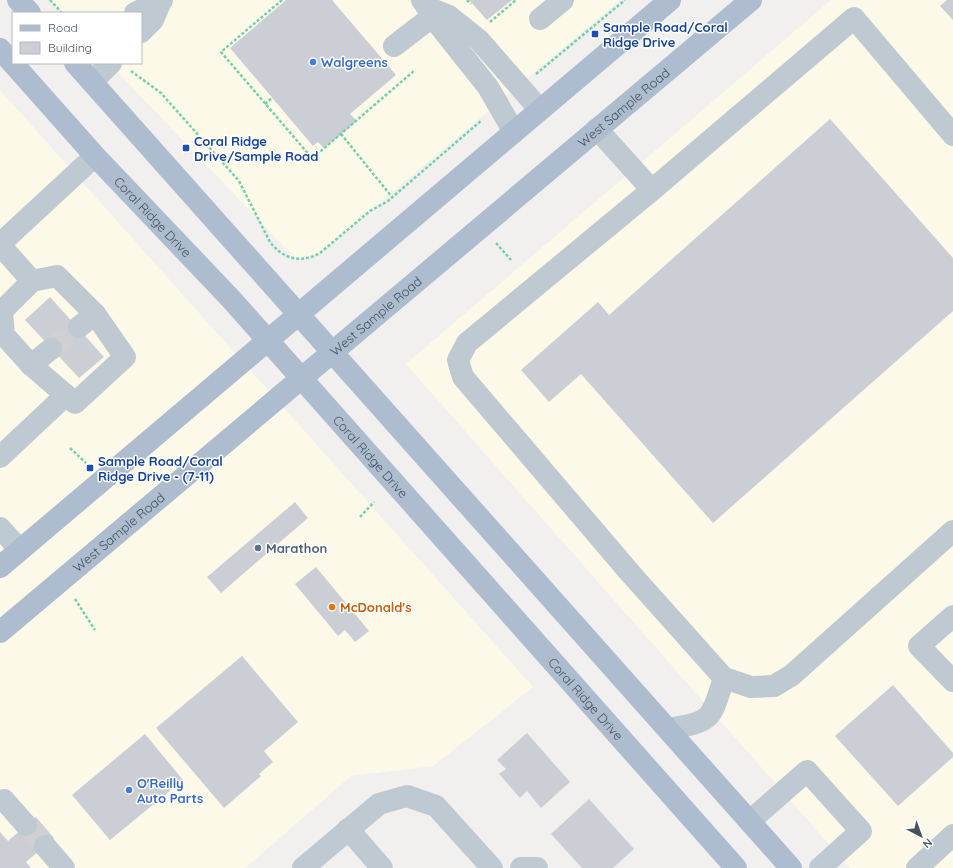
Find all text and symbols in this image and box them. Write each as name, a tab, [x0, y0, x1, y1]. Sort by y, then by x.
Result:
legend	[12, 12, 142, 64]
place label: Sample Road/Coral Ridge Drive	[603, 19, 728, 50]
text: Road	[48, 20, 78, 35]
marker: Sample Road/Coral Ridge Drive	[590, 29, 600, 39]
text: Building	[48, 40, 92, 55]
place label: Walgreens	[321, 54, 388, 70]
marker: Walgreens	[308, 57, 318, 67]
street label: West Sample Road	[574, 64, 673, 150]
place label: Coral Ridge Drive/Sample Road	[194, 133, 318, 164]
marker: Coral Ridge Drive/Sample Road	[181, 143, 191, 153]
street label: Coral Ridge Drive	[111, 173, 195, 260]
street label: West Sample Road	[327, 273, 425, 359]
street label: Coral Ridge Drive	[330, 412, 412, 501]
place label: Sample Road/Coral Ridge Drive - (7-11)	[98, 453, 223, 484]
marker: Sample Road/Coral Ridge Drive - (7-11)	[85, 463, 95, 473]
street label: West Sample Road	[69, 489, 168, 575]
place label: Marathon	[266, 540, 327, 556]
marker: Marathon	[253, 543, 263, 553]
place label: McDonald's	[340, 599, 411, 615]
marker: McDonald's	[327, 602, 337, 612]
street label: Coral Ridge Drive	[545, 654, 627, 743]
place label: O'Reilly Auto Parts	[137, 775, 203, 806]
marker: O'Reilly Auto Parts	[124, 785, 134, 795]
north arrow	[901, 816, 941, 856]
text: N	[920, 836, 935, 851]

